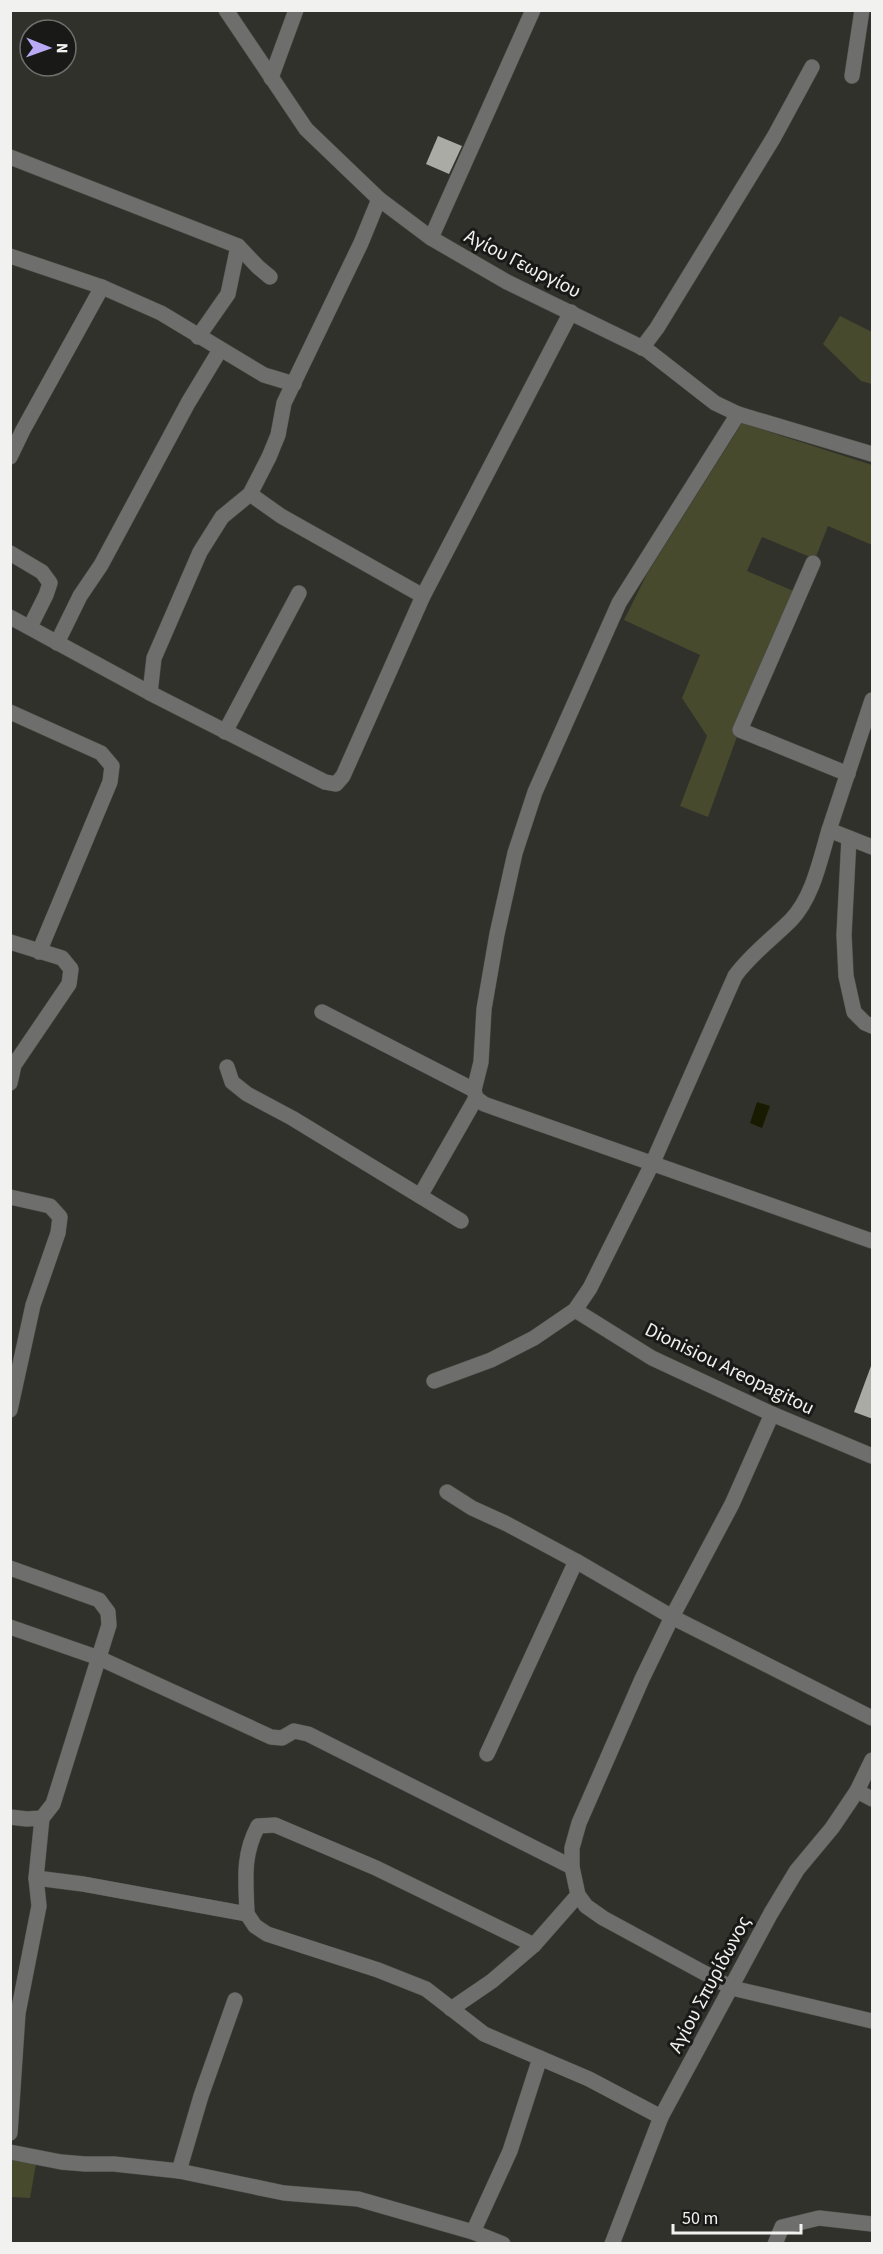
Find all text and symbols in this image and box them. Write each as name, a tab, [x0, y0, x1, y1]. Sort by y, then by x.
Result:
north arrow	[18, 18, 78, 78]
text: N	[51, 43, 73, 54]
street label: Αγίου Γεωργίου	[459, 222, 586, 305]
street label: Dionisiou Areopagitou	[640, 1316, 819, 1422]
street label: Αγίου Σπυρίδωνος	[662, 1911, 758, 2058]
scale bar	[673, 2197, 800, 2235]
text: 50 m	[682, 2206, 718, 2231]

